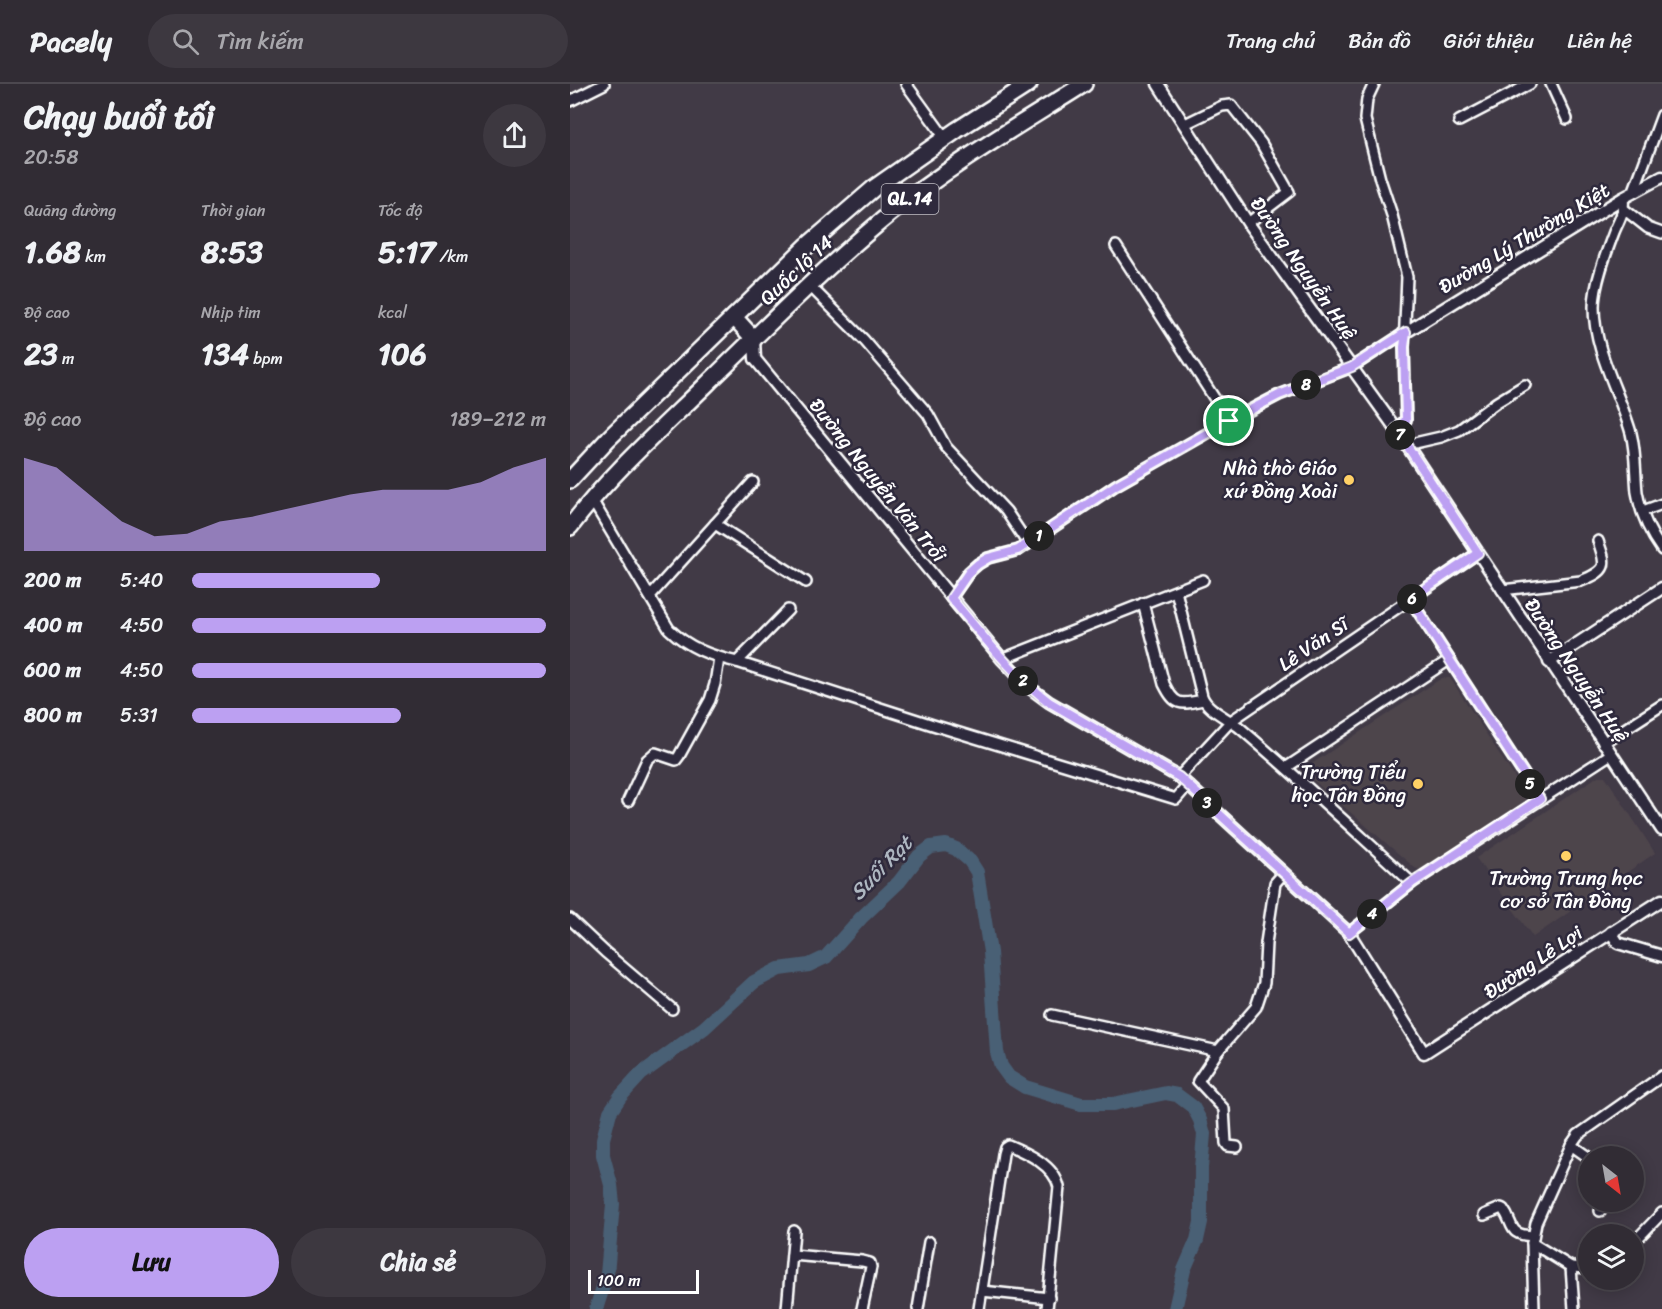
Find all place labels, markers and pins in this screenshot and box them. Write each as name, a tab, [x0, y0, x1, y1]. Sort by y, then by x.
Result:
pin: 8	[1291, 370, 1321, 400]
pin	[1203, 395, 1254, 446]
pin: 7	[1385, 420, 1415, 450]
place label: Nhà thờ Giáo xứ Đồng Xoài	[1223, 451, 1338, 509]
marker: Nhà thờ Giáo xứ Đồng Xoài	[1342, 473, 1356, 487]
pin: 1	[1024, 521, 1054, 551]
pin: 6	[1397, 584, 1427, 614]
pin: 2	[1008, 666, 1038, 696]
place label: Trường Tiểu học Tân Đồng	[1291, 755, 1406, 813]
pin: 5	[1515, 769, 1545, 799]
marker: Trường Tiểu học Tân Đồng	[1411, 777, 1425, 791]
pin: 3	[1192, 788, 1222, 818]
marker: Trường Trung học cơ sở Tân Đồng	[1559, 849, 1573, 863]
place label: Trường Trung học cơ sở Tân Đồng	[1489, 861, 1643, 919]
pin: 4	[1357, 899, 1387, 929]

